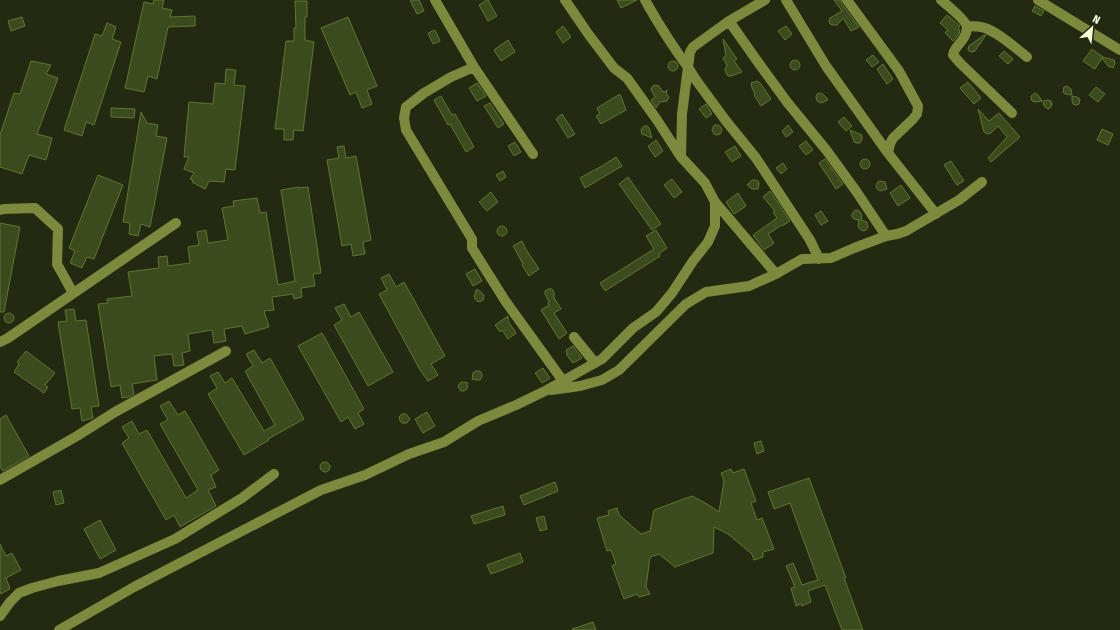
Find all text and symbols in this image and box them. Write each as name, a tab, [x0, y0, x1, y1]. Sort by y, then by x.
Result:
north arrow	[1072, 8, 1112, 48]
text: N	[1090, 12, 1102, 27]

